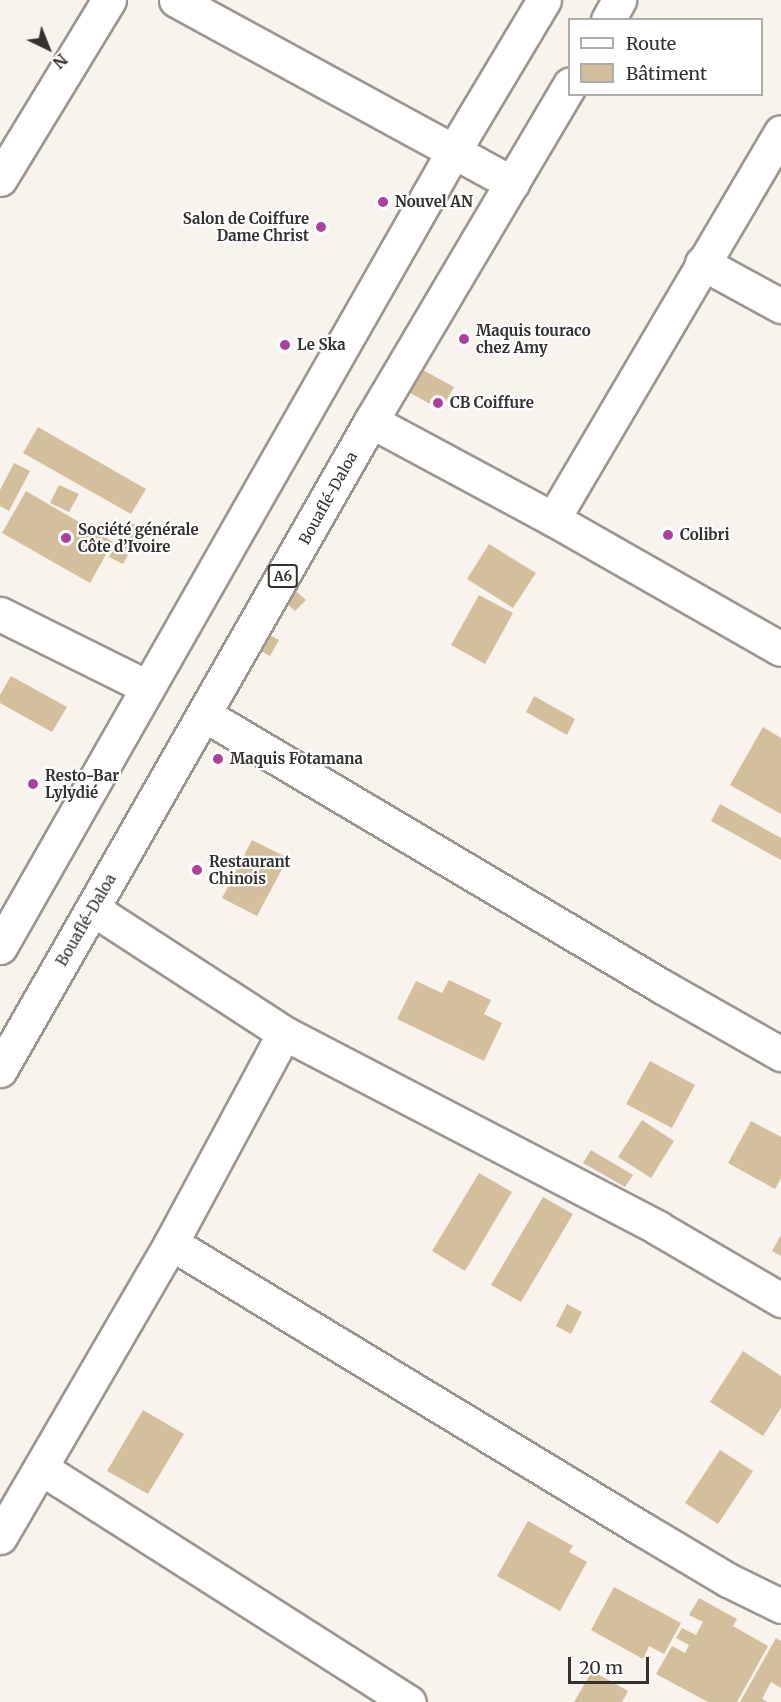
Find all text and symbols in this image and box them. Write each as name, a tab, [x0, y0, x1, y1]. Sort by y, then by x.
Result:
north arrow	[18, 18, 78, 78]
legend	[568, 18, 763, 96]
text: Route	[626, 32, 676, 55]
text: N	[49, 50, 72, 73]
text: Bâtiment	[626, 62, 707, 85]
place label: Nouvel AN	[395, 193, 473, 211]
marker: Nouvel AN	[376, 195, 390, 209]
place label: Salon de Coiffure Dame Christ	[183, 209, 309, 244]
marker: Salon de Coiffure Dame Christ	[314, 220, 328, 234]
place label: Maquis touraco chez Amy	[476, 321, 591, 356]
marker: Maquis touraco chez Amy	[457, 332, 471, 346]
place label: Le Ska	[297, 336, 346, 354]
marker: Le Ska	[278, 338, 292, 352]
place label: CB Coiffure	[450, 394, 534, 412]
marker: CB Coiffure	[431, 396, 445, 410]
street label: Bouaflé-Daloa	[295, 448, 361, 548]
place label: Société générale Côte d’Ivoire	[78, 520, 199, 555]
place label: Colibri	[680, 526, 730, 544]
marker: Colibri	[661, 528, 675, 542]
marker: Société générale Côte d’Ivoire	[59, 531, 73, 545]
road number: A6	[266, 565, 300, 587]
place label: Maquis Fotamana	[230, 750, 363, 768]
marker: Maquis Fotamana	[211, 752, 225, 766]
place label: Resto-Bar Lylydié	[45, 766, 119, 801]
marker: Resto-Bar Lylydié	[26, 777, 40, 791]
place label: Restaurant Chinois	[209, 852, 291, 887]
marker: Restaurant Chinois	[190, 863, 204, 877]
street label: Bouaflé-Daloa	[52, 871, 120, 969]
scale bar	[571, 1645, 652, 1683]
text: 20 m	[579, 1656, 623, 1679]

